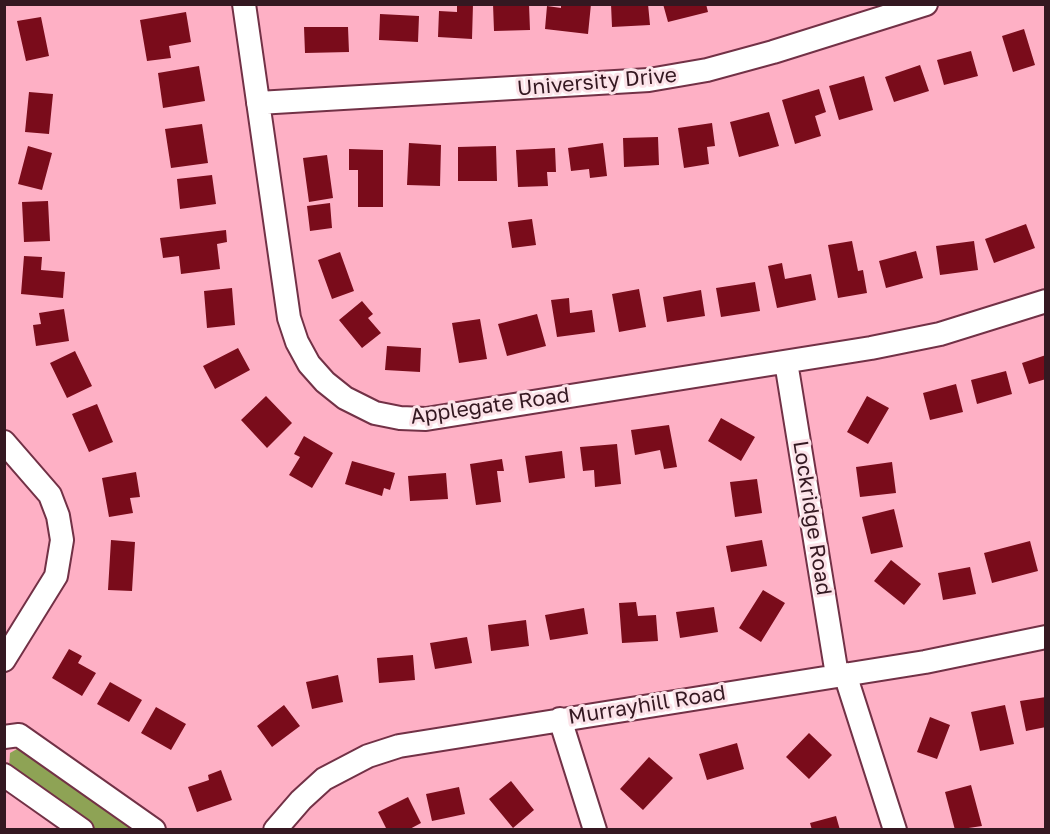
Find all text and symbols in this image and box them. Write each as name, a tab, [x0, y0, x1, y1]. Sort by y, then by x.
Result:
street label: University Drive	[516, 62, 678, 102]
street label: Applegate Road	[409, 382, 571, 430]
street label: Lockridge Road	[787, 439, 837, 597]
street label: Murrayhill Road	[567, 680, 727, 730]

